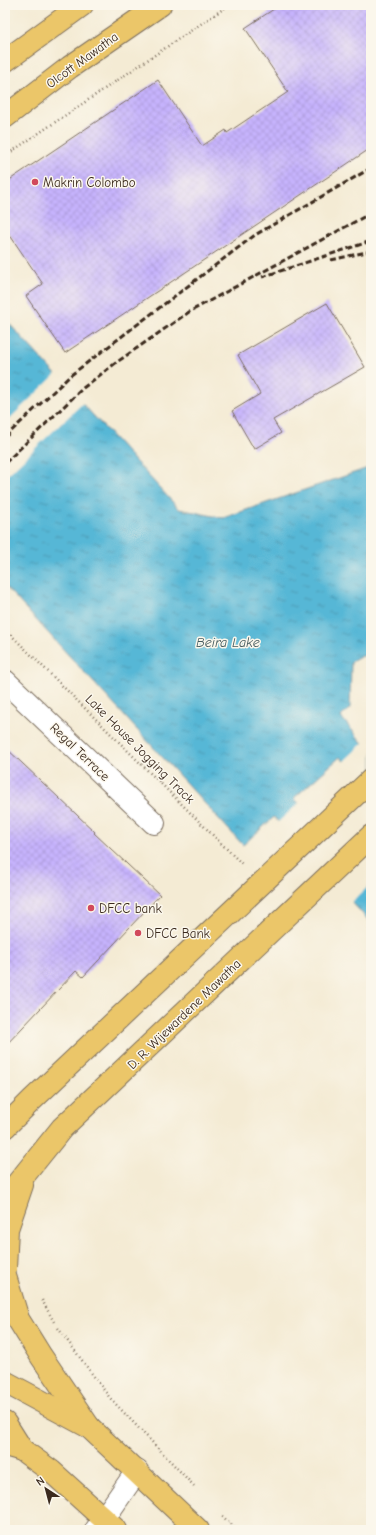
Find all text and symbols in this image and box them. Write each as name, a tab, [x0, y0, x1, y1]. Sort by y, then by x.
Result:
street label: Olcott Mawatha	[43, 29, 121, 91]
place label: Makrin Colombo	[43, 175, 136, 190]
marker: Makrin Colombo	[30, 177, 40, 187]
water label: Beira Lake	[196, 634, 260, 651]
street label: Lake House Jogging Track	[82, 691, 198, 807]
street label: Regal Terrace	[47, 720, 113, 784]
place label: DFCC bank	[99, 901, 163, 916]
marker: DFCC bank	[86, 903, 96, 913]
place label: DFCC Bank	[146, 926, 211, 941]
marker: DFCC Bank	[133, 928, 143, 938]
street label: D. R. Wijewardene Mawatha	[124, 956, 244, 1072]
north arrow	[26, 1469, 66, 1509]
text: N	[34, 1474, 47, 1489]

